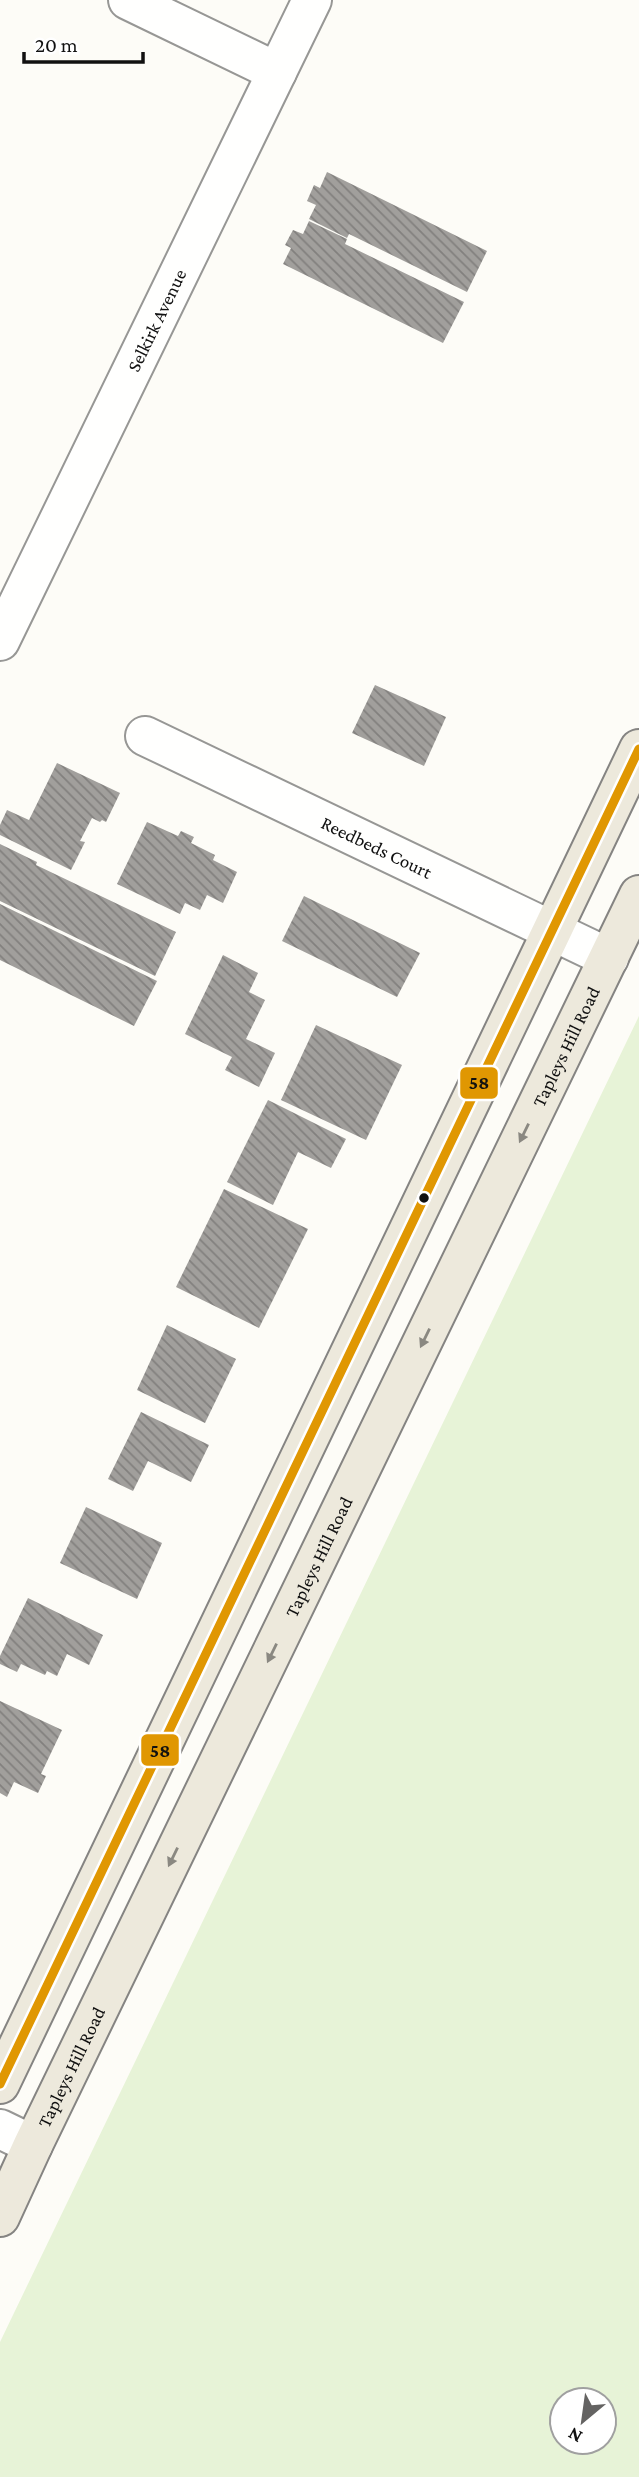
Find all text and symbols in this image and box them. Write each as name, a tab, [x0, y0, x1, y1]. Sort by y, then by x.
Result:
scale bar	[24, 21, 144, 65]
text: 20 m	[35, 33, 78, 57]
street label: Selkirk Avenue	[122, 265, 190, 375]
street label: Reedbeds Court	[318, 812, 436, 883]
street label: Tapleys Hill Road	[528, 983, 604, 1110]
line badge: 58	[459, 1066, 499, 1100]
text: 58	[469, 1072, 489, 1093]
one-way arrow	[519, 1123, 530, 1143]
unlabelled marker	[417, 1191, 431, 1205]
one-way arrow	[419, 1328, 430, 1348]
street label: Tapleys Hill Road	[280, 1493, 356, 1620]
one-way arrow	[266, 1643, 278, 1663]
line badge: 58	[140, 1733, 180, 1767]
text: 58	[150, 1740, 170, 1761]
one-way arrow	[167, 1847, 178, 1867]
street label: Tapleys Hill Road	[33, 2003, 109, 2130]
north arrow	[548, 2386, 618, 2456]
text: N	[564, 2423, 586, 2448]

